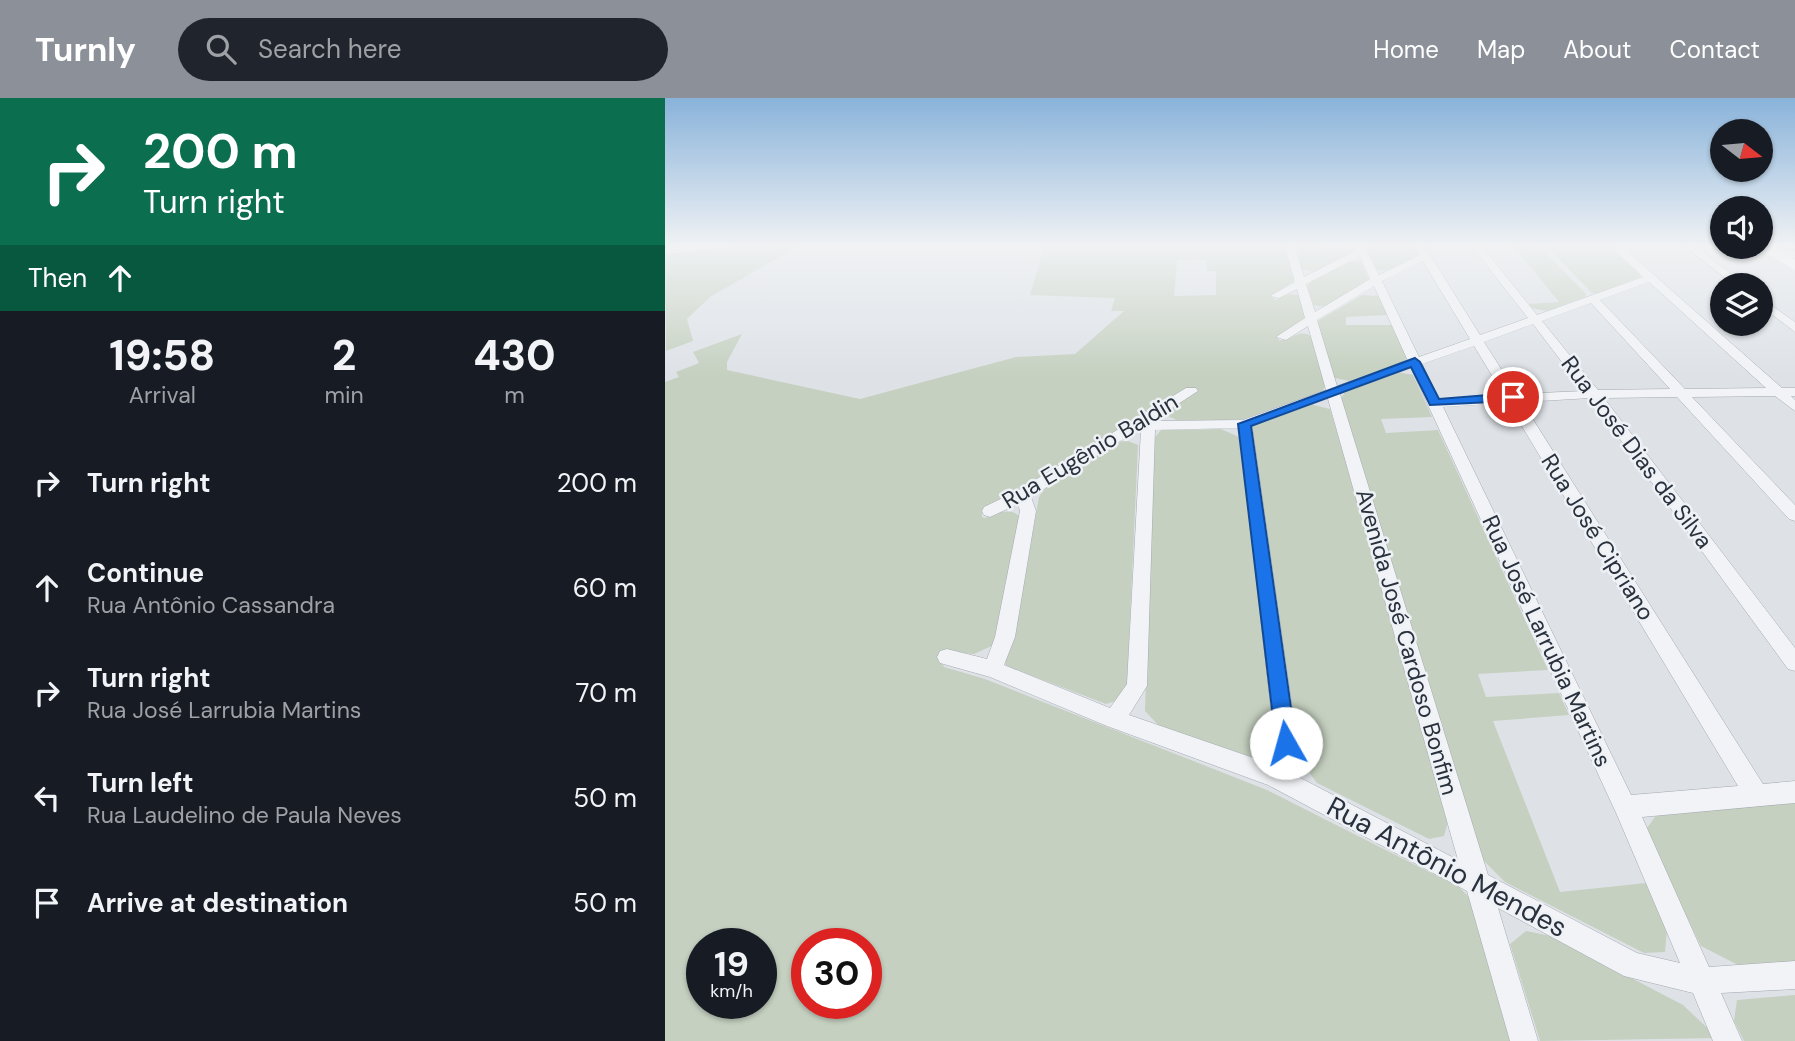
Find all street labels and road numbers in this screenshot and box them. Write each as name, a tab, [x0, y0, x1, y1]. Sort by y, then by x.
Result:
street label: Rua José Dias da Silva	[1555, 350, 1719, 554]
street label: Rua Eugênio Baldin	[996, 387, 1184, 515]
street label: Rua José Cipriano	[1535, 448, 1661, 626]
street label: Avenida José Cardoso Bonfim	[1349, 486, 1465, 798]
street label: Rua José Larrubia Martins	[1475, 510, 1619, 772]
street label: Rua Antônio Mendes	[1320, 788, 1574, 946]

